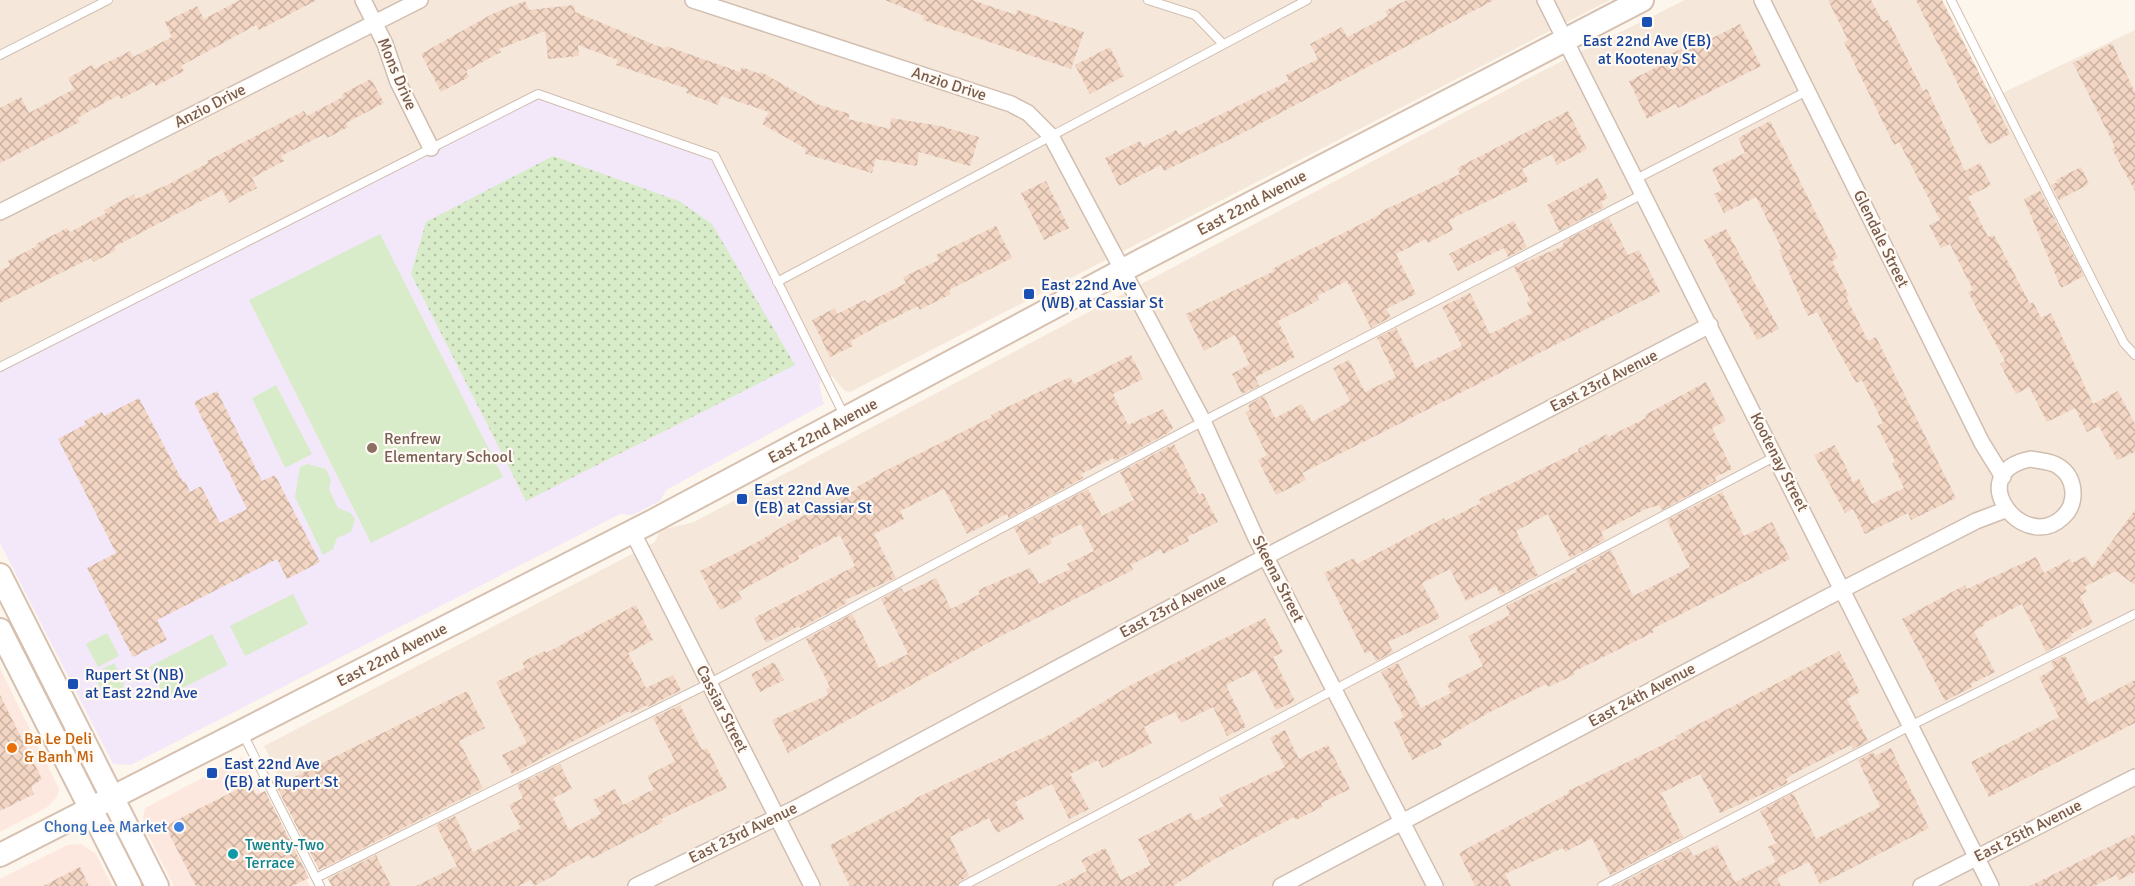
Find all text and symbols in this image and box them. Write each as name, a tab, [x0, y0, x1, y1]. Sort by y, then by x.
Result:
marker: East 22nd Ave (EB) at Kootenay St	[1640, 15, 1654, 29]
place label: East 22nd Ave (EB) at Kootenay St	[1583, 31, 1711, 69]
street label: Mons Drive	[373, 35, 421, 113]
street label: Anzio Drive	[909, 62, 989, 106]
street label: Anzio Drive	[171, 79, 249, 133]
street label: East 22nd Avenue	[1194, 166, 1310, 240]
street label: Glendale Street	[1849, 187, 1913, 291]
place label: East 22nd Ave (WB) at Cassiar St	[1041, 275, 1164, 313]
marker: East 22nd Ave (WB) at Cassiar St	[1022, 287, 1036, 301]
street label: East 23rd Avenue	[1547, 345, 1661, 417]
street label: East 22nd Avenue	[765, 394, 881, 468]
street label: Kootenay Street	[1745, 409, 1813, 515]
place label: Renfrew Elementary School	[384, 429, 513, 467]
marker: Renfrew Elementary School	[365, 441, 379, 455]
place label: East 22nd Ave (EB) at Cassiar St	[754, 480, 872, 518]
marker: East 22nd Ave (EB) at Cassiar St	[735, 492, 749, 506]
street label: Skeena Street	[1248, 532, 1309, 626]
street label: East 23rd Avenue	[1116, 569, 1230, 643]
street label: East 22nd Avenue	[333, 619, 451, 691]
street label: East 24th Avenue	[1585, 658, 1699, 732]
street label: Cassiar Street	[691, 662, 753, 756]
place label: Rupert St (NB) at East 22nd Ave	[85, 665, 198, 703]
marker: Rupert St (NB) at East 22nd Ave	[66, 677, 80, 691]
place label: Ba Le Deli & Banh Mi	[24, 729, 94, 767]
marker: Ba Le Deli & Banh Mi	[5, 741, 19, 755]
place label: East 22nd Ave (EB) at Rupert St	[224, 754, 339, 792]
marker: East 22nd Ave (EB) at Rupert St	[205, 766, 219, 780]
street label: East 25th Avenue	[1971, 795, 2085, 867]
street label: East 23rd Avenue	[685, 798, 801, 868]
place label: Chong Lee Market	[44, 817, 167, 837]
marker: Chong Lee Market	[172, 820, 186, 834]
place label: Twenty-Two Terrace	[245, 835, 324, 873]
marker: Twenty-Two Terrace	[226, 847, 240, 861]

